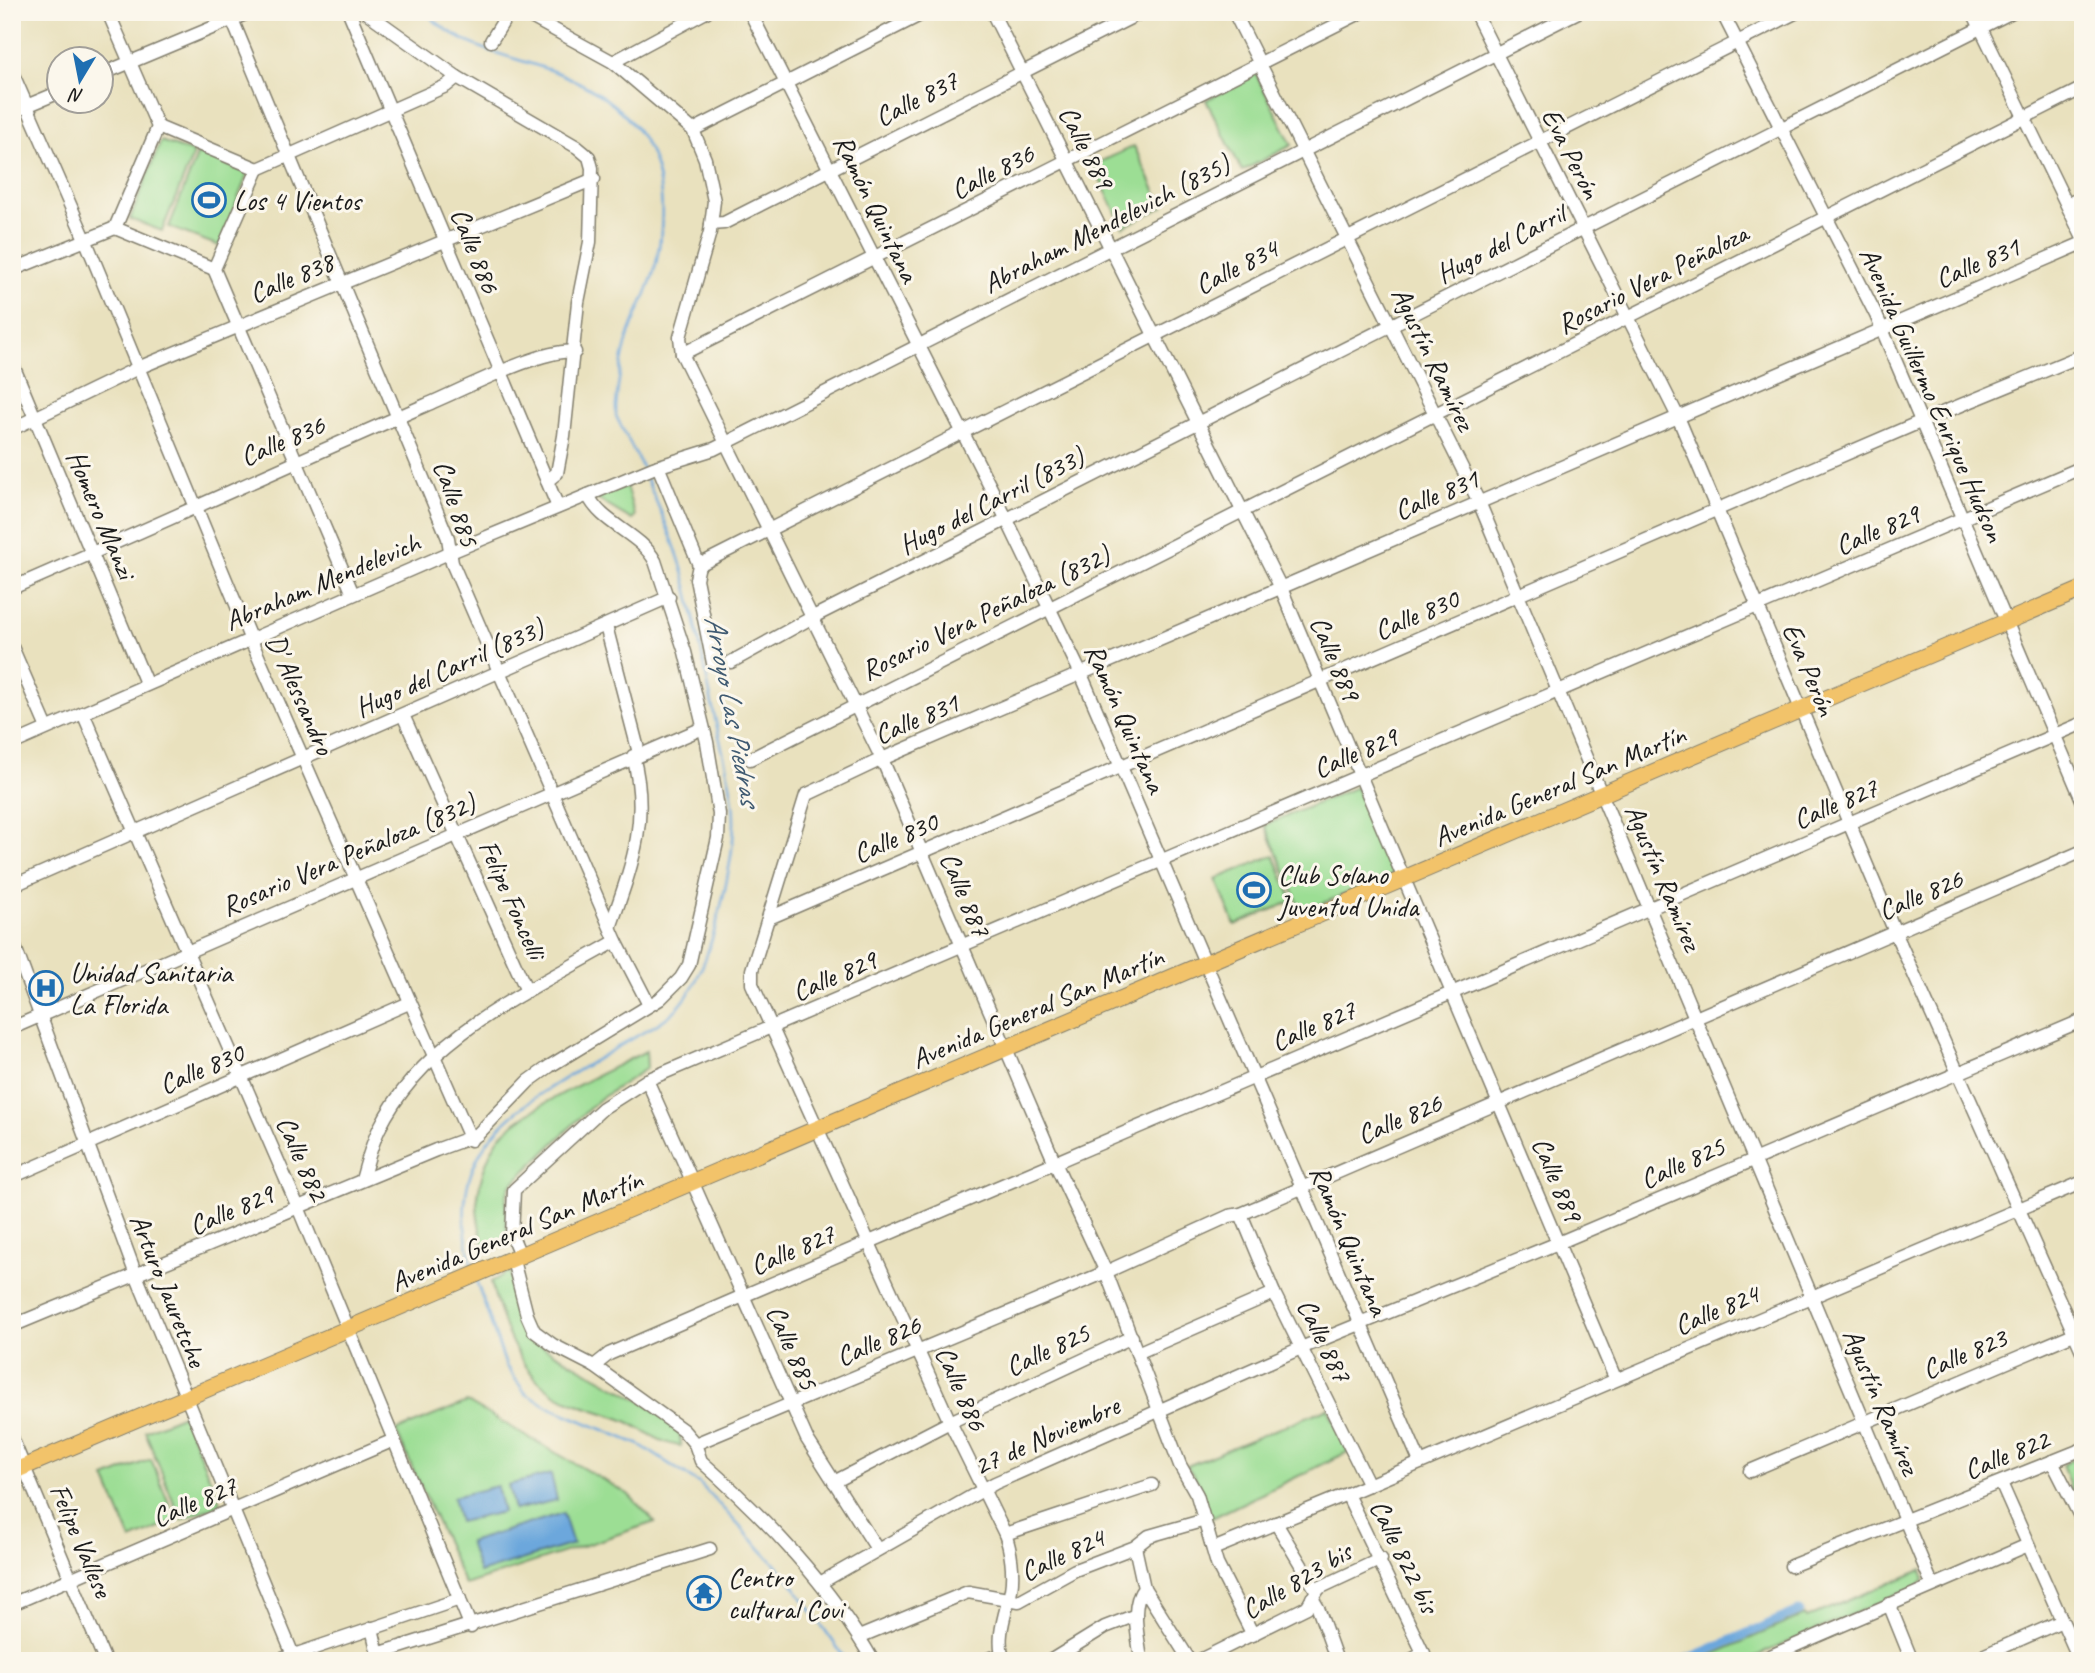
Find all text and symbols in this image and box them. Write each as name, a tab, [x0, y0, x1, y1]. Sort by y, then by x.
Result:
north arrow	[46, 46, 116, 116]
street label: Calle 837	[869, 62, 965, 134]
text: N	[66, 82, 85, 109]
street label: Calle 889	[1051, 100, 1123, 197]
street label: Eva Perón	[1534, 102, 1610, 206]
street label: Ramón Quintana	[826, 129, 928, 289]
street label: Calle 836	[945, 135, 1041, 207]
street label: Abraham Mendelevich (835)	[977, 145, 1237, 301]
sports icon: Los 4 Vientos	[190, 181, 228, 219]
place label: Los 4 Vientos	[234, 183, 363, 218]
street label: Hugo del Carril	[1430, 194, 1575, 291]
street label: Calle 886	[443, 203, 509, 299]
street label: Rosario Vera Peñaloza	[1551, 214, 1756, 342]
street label: Calle 831	[1930, 228, 2026, 296]
street label: Calle 834	[1189, 230, 1286, 302]
street label: Avenida Guillermo Enrique Hudson	[1852, 241, 2014, 548]
street label: Calle 838	[244, 243, 341, 311]
street label: Agustín Ramírez	[1384, 281, 1484, 438]
street label: Calle 836	[235, 406, 331, 474]
street label: Hugo del Carril (833)	[893, 438, 1091, 562]
street label: Homero Manzi	[59, 445, 146, 587]
street label: Calle 885	[426, 456, 488, 552]
street label: Calle 831	[1389, 460, 1485, 528]
street label: Calle 829	[1830, 495, 1927, 563]
street label: Abraham Mendelevich	[219, 524, 427, 638]
street label: Rosario Vera Peñaloza (832)	[855, 536, 1117, 688]
street label: Calle 830	[1369, 580, 1466, 648]
street label: Hugo del Carril (833)	[349, 609, 551, 725]
street label: Calle 889	[1302, 611, 1370, 708]
water label: Arroyo Las Piedras	[696, 612, 771, 814]
street label: Eva Perón	[1774, 618, 1845, 722]
street label: D' Alessandro	[259, 629, 343, 762]
street label: Ramón Quintana	[1077, 638, 1175, 800]
street label: Calle 831	[869, 684, 965, 752]
street label: Avenida General San Martín	[1428, 716, 1692, 854]
street label: Calle 829	[1308, 718, 1405, 786]
street label: Calle 827	[1788, 769, 1884, 837]
street label: Rosario Vera Peñaloza (832)	[216, 784, 482, 924]
street label: Agustín Ramírez	[1617, 799, 1711, 957]
street label: Calle 830	[848, 803, 945, 871]
street label: Felipe Foncelli	[471, 834, 556, 968]
street label: Calle 887	[932, 847, 1000, 943]
place label: Club Solano Juventud Unida	[1276, 857, 1420, 924]
street label: Calle 826	[1873, 860, 1969, 928]
sports icon: Club Solano Juventud Unida	[1235, 871, 1273, 909]
street label: Avenida General San Martín	[906, 938, 1170, 1076]
street label: Calle 829	[787, 941, 884, 1009]
place label: Unidad Sanitaria La Florida	[70, 955, 234, 1022]
hospital icon: Unidad Sanitaria La Florida	[27, 969, 65, 1007]
street label: Calle 827	[1266, 991, 1362, 1059]
street label: Calle 830	[154, 1034, 251, 1102]
street label: Calle 826	[1352, 1084, 1448, 1152]
street label: Calle 882	[269, 1111, 338, 1208]
street label: Calle 825	[1635, 1128, 1731, 1196]
street label: Calle 889	[1524, 1132, 1592, 1229]
street label: Ramón Quintana	[1302, 1160, 1398, 1322]
street label: Avenida General San Martín	[385, 1161, 649, 1299]
street label: Calle 829	[184, 1175, 281, 1243]
street label: Arturo Jauretche	[122, 1209, 216, 1373]
street label: Calle 827	[745, 1215, 841, 1283]
street label: Calle 824	[1669, 1275, 1766, 1343]
street label: Calle 887	[1289, 1293, 1360, 1389]
street label: Calle 885	[759, 1300, 827, 1396]
street label: Calle 826	[831, 1306, 927, 1374]
street label: Calle 825	[1000, 1314, 1096, 1384]
street label: Calle 823	[1917, 1319, 2014, 1387]
street label: Agustín Ramírez	[1835, 1323, 1929, 1481]
street label: Calle 886	[928, 1341, 996, 1437]
street label: 27 de Noviembre	[968, 1387, 1126, 1483]
street label: Calle 822	[1959, 1421, 2056, 1487]
street label: Calle 827	[147, 1467, 243, 1535]
street label: Felipe Vallese	[42, 1478, 122, 1604]
street label: Calle 822 bis	[1362, 1494, 1448, 1621]
street label: Calle 824	[1015, 1519, 1112, 1589]
street label: Calle 823 bis	[1235, 1533, 1360, 1627]
place label: Centro cultural Covi	[728, 1560, 847, 1627]
temple icon: Centro cultural Covi	[685, 1574, 723, 1612]

